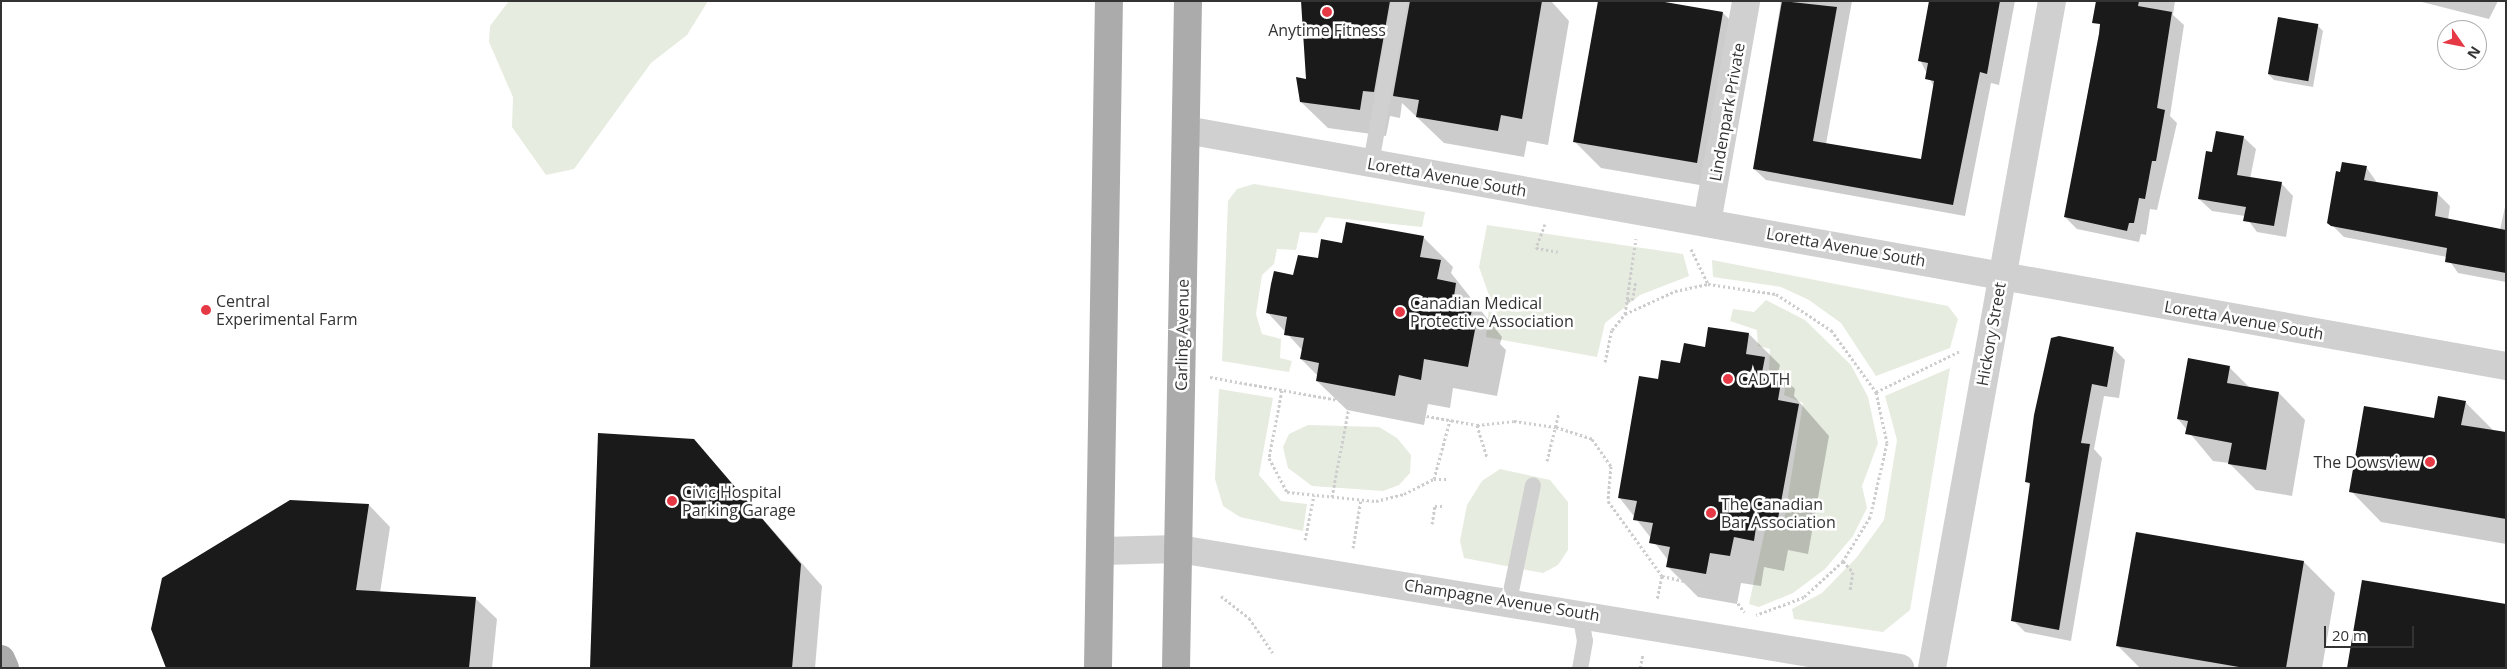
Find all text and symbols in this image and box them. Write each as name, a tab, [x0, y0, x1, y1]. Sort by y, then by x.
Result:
marker: Anytime Fitness	[1321, 6, 1333, 18]
place label: Anytime Fitness	[1268, 20, 1386, 40]
north arrow	[2437, 20, 2487, 70]
street label: Lindenpark Private	[1705, 41, 1749, 183]
text: N	[2463, 43, 2485, 63]
street label: Loretta Avenue South	[1366, 154, 1528, 200]
street label: Loretta Avenue South	[1765, 224, 1927, 270]
street label: Carling Avenue	[1171, 279, 1193, 391]
street label: Hickory Street	[1972, 281, 2010, 387]
place label: Central Experimental Farm	[216, 291, 358, 329]
place label: Canadian Medical Protective Association	[1410, 293, 1574, 331]
street label: Loretta Avenue South	[2163, 297, 2325, 343]
marker: Central Experimental Farm	[200, 304, 212, 316]
marker: Canadian Medical Protective Association	[1394, 306, 1406, 318]
place label: CADTH	[1738, 369, 1790, 389]
marker: CADTH	[1722, 373, 1734, 385]
place label: The Dowsview	[2314, 452, 2420, 472]
marker: The Dowsview	[2424, 456, 2436, 468]
place label: Civic Hospital Parking Garage	[682, 482, 796, 520]
place label: The Canadian Bar Association	[1721, 494, 1836, 532]
marker: Civic Hospital Parking Garage	[666, 495, 678, 507]
marker: The Canadian Bar Association	[1705, 507, 1717, 519]
street label: Champagne Avenue South	[1403, 575, 1601, 625]
scale bar	[2327, 616, 2417, 648]
text: 20 m	[2332, 625, 2367, 645]

